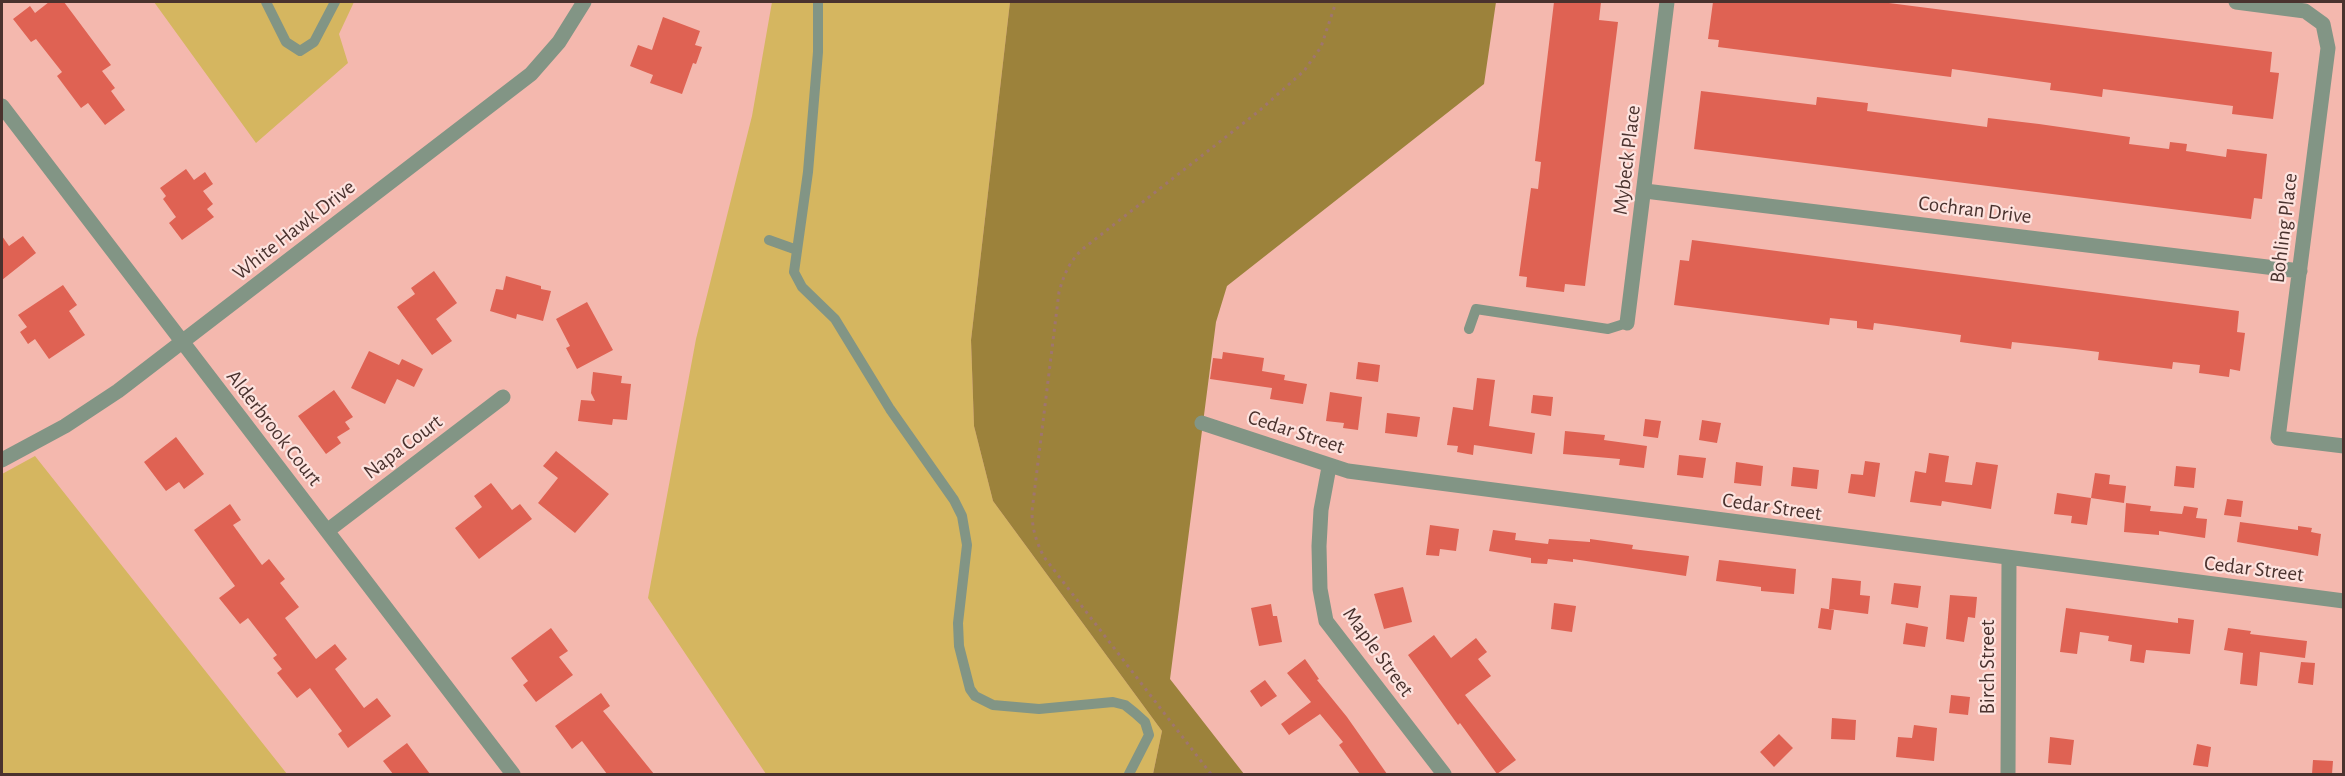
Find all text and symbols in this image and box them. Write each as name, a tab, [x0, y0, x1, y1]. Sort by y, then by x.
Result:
street label: Mybeck Place	[1608, 104, 1646, 216]
street label: Bohling Place	[2265, 172, 2303, 284]
street label: White Hawk Drive	[228, 174, 360, 286]
street label: Cochran Drive	[1917, 191, 2033, 229]
street label: Alderbrook Court	[221, 365, 327, 491]
street label: Cedar Street	[1244, 405, 1348, 459]
street label: Napa Court	[359, 409, 447, 485]
street label: Cedar Street	[1721, 488, 1823, 526]
street label: Cedar Street	[2203, 550, 2305, 588]
street label: Maple Street	[1337, 602, 1419, 702]
street label: Birch Street	[1975, 619, 2001, 715]

